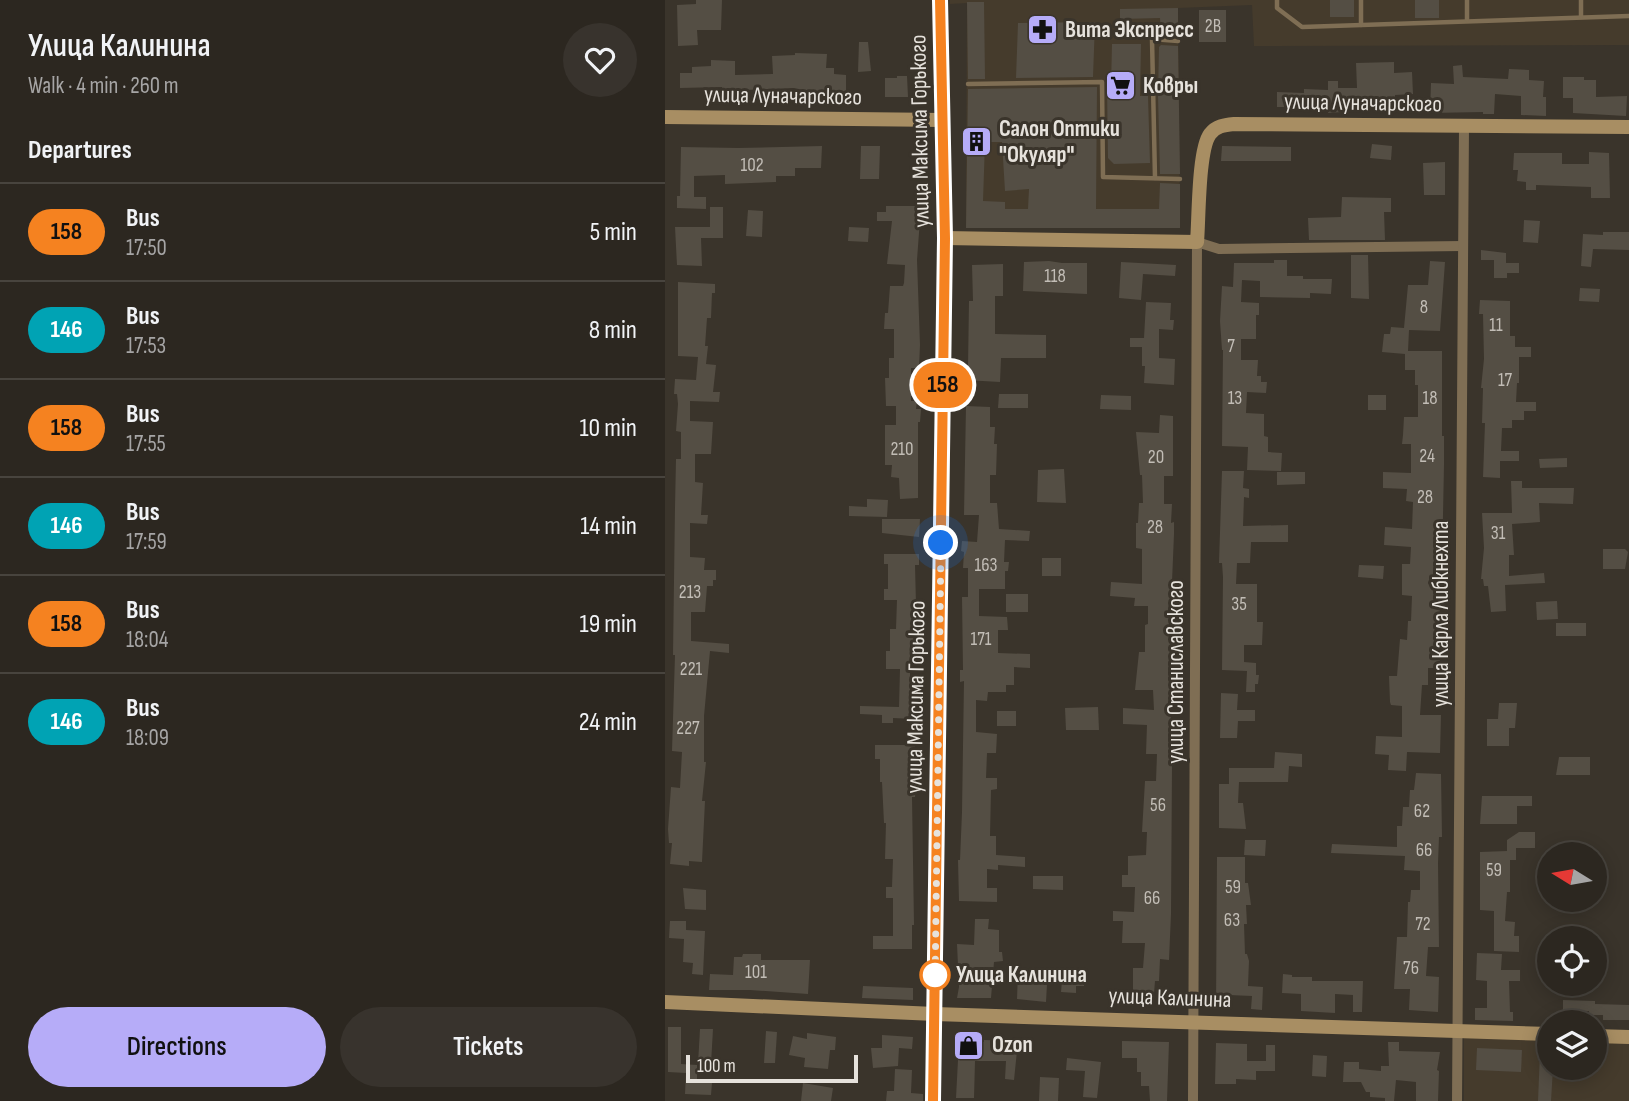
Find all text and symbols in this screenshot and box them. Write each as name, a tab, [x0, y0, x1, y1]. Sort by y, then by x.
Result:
pharmacy icon: Вита Экспресс	[1025, 13, 1059, 47]
house number: 2В	[1205, 15, 1221, 38]
place label: Вита Экспресс	[1065, 16, 1194, 44]
button: heart	[563, 23, 637, 97]
text: Улица Калинина	[28, 26, 211, 66]
street label: улица Максима Горького	[904, 34, 936, 228]
supermarket icon: Ковры	[1103, 69, 1137, 103]
text: Walk · 4 min · 260 m	[28, 72, 178, 100]
place label: Ковры	[1143, 72, 1198, 100]
street label: улица Луначарского	[704, 81, 862, 111]
street label: улица Луначарского	[1284, 88, 1442, 118]
place label: Салон Оптики "Окуляр"	[999, 115, 1120, 169]
building icon: Салон Оптики "Окуляр"	[959, 125, 993, 159]
text: Departures	[28, 135, 132, 166]
house number: 102	[741, 154, 763, 177]
text: Bus	[126, 203, 160, 234]
text: 158	[51, 217, 82, 246]
text: 5 min	[590, 217, 637, 248]
text: 17:50	[126, 234, 167, 262]
house number: 118	[1044, 265, 1066, 288]
house number: 8	[1420, 296, 1428, 319]
text: Bus	[126, 301, 160, 332]
house number: 11	[1489, 314, 1503, 337]
text: 146	[50, 315, 83, 344]
text: 8 min	[589, 315, 637, 346]
text: 17:53	[126, 332, 166, 360]
house number: 7	[1227, 335, 1235, 358]
line badge: 158	[903, 362, 983, 408]
house number: 17	[1498, 369, 1513, 392]
text: 158	[927, 370, 959, 399]
house number: 13	[1228, 387, 1242, 410]
house number: 18	[1423, 387, 1437, 410]
text: Bus	[126, 399, 160, 430]
text: 158	[51, 413, 82, 442]
text: 10 min	[580, 413, 637, 444]
text: 17:55	[126, 430, 166, 458]
house number: 210	[890, 438, 914, 461]
house number: 24	[1419, 445, 1435, 468]
house number: 20	[1148, 446, 1164, 469]
house number: 28	[1417, 486, 1433, 509]
text: Bus	[126, 497, 160, 528]
text: 146	[50, 511, 83, 540]
text: 14 min	[580, 511, 637, 542]
house number: 28	[1147, 516, 1163, 539]
street label: улица Карла Либкнехта	[1427, 521, 1455, 707]
house number: 31	[1491, 522, 1506, 545]
your location	[923, 525, 958, 560]
text: 17:59	[126, 528, 167, 556]
house number: 163	[975, 554, 998, 577]
street label: улица Станиславского	[1162, 580, 1190, 764]
house number: 213	[679, 581, 701, 604]
house number: 35	[1231, 593, 1247, 616]
text: Bus	[126, 595, 160, 626]
street label: улица Максима Горького	[900, 600, 932, 794]
text: 158	[51, 609, 82, 638]
text: 19 min	[580, 609, 637, 640]
text: 18:04	[126, 626, 168, 654]
house number: 171	[971, 628, 992, 651]
house number: 221	[680, 658, 703, 681]
text: Bus	[126, 693, 160, 724]
text: 146	[50, 707, 83, 736]
text: 24 min	[579, 707, 637, 738]
house number: 227	[676, 717, 700, 740]
text: 18:09	[126, 724, 169, 752]
house number: 56	[1150, 794, 1166, 817]
house number: 62	[1414, 800, 1430, 823]
house number: 66	[1416, 839, 1432, 862]
north arrow	[1537, 842, 1607, 912]
map controls	[1537, 842, 1607, 1080]
house number: 59	[1486, 859, 1502, 882]
house number: 59	[1225, 876, 1241, 899]
house number: 66	[1144, 887, 1160, 910]
house number: 63	[1224, 909, 1240, 932]
house number: 72	[1415, 913, 1431, 936]
button: locate	[1537, 926, 1607, 996]
house number: 76	[1403, 957, 1419, 980]
marker: Улица Калинина	[920, 960, 950, 990]
house number: 101	[745, 961, 767, 984]
place label: Улица Калинина	[956, 961, 1087, 989]
street label: улица Калинина	[1108, 982, 1232, 1014]
button: Directions	[28, 1007, 326, 1087]
button: Tickets	[340, 1007, 637, 1087]
button: layers	[1537, 1010, 1607, 1080]
shop icon: Ozon	[952, 1028, 986, 1062]
place label: Ozon	[992, 1031, 1033, 1059]
scale bar	[686, 1052, 857, 1084]
text: 100 m	[697, 1055, 736, 1078]

